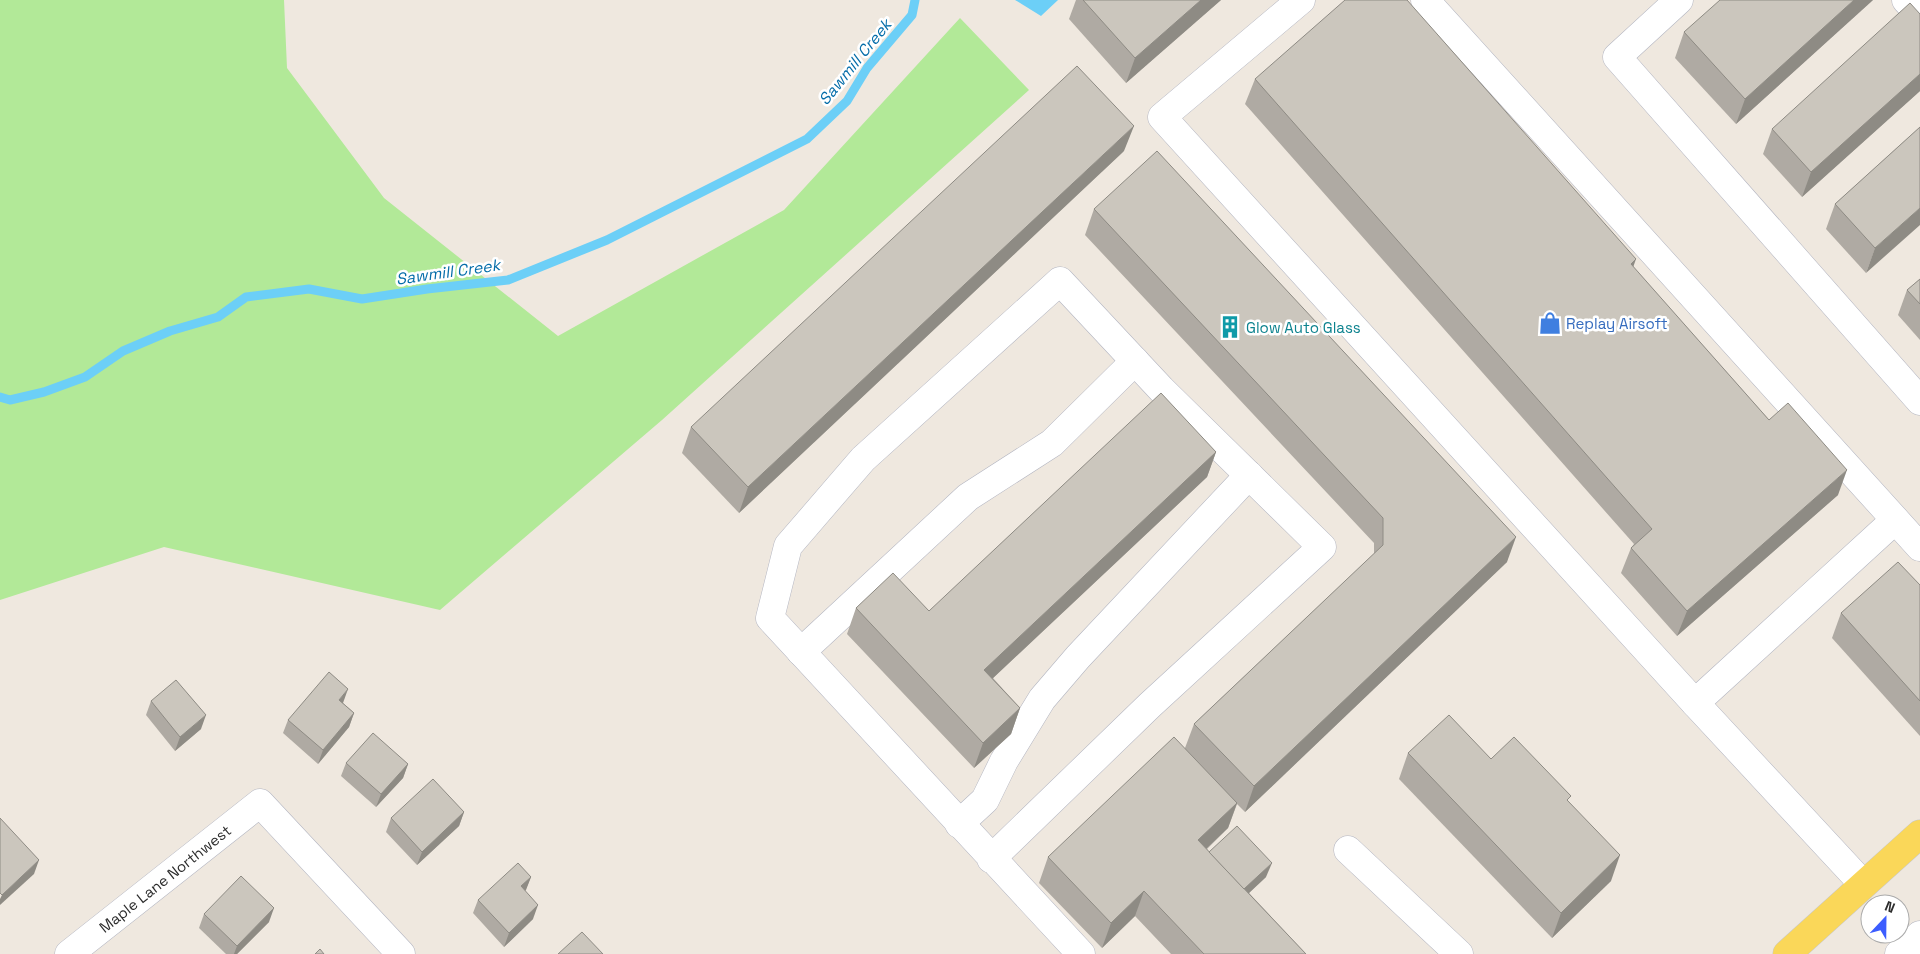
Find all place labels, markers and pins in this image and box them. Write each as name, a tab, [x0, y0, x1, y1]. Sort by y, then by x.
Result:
shop icon: Replay Airsoft	[1537, 310, 1563, 336]
building icon: Glow Auto Glass	[1217, 314, 1243, 340]
place label: Replay Airsoft	[1566, 314, 1668, 333]
place label: Glow Auto Glass	[1246, 318, 1361, 337]

